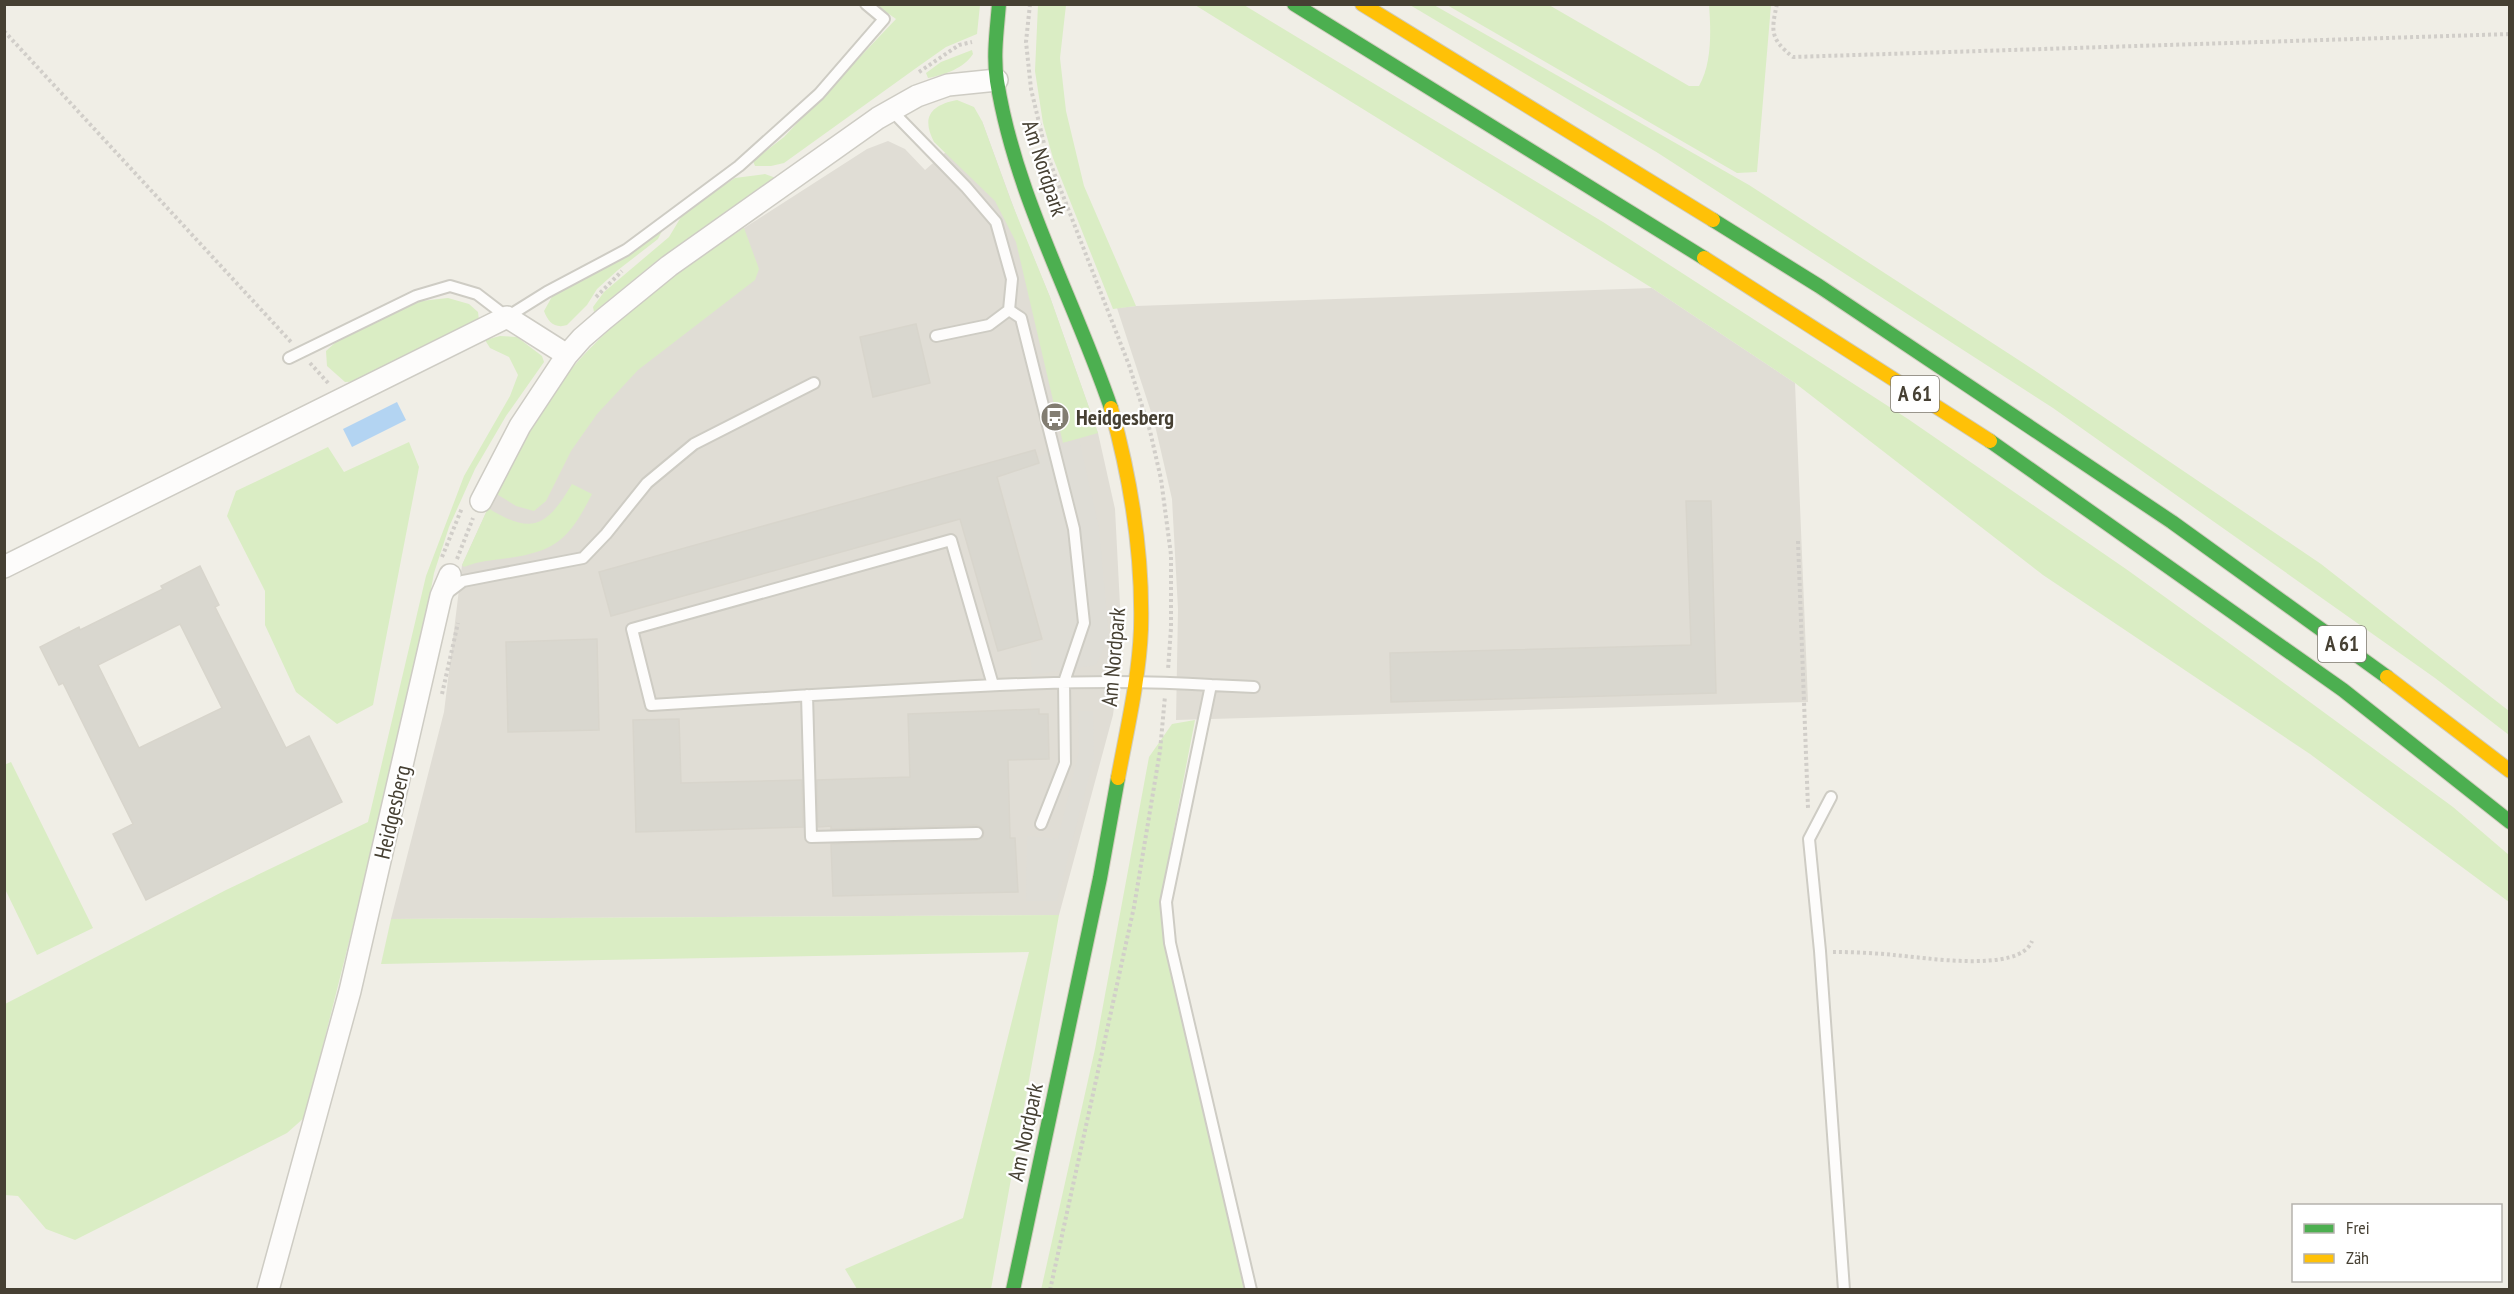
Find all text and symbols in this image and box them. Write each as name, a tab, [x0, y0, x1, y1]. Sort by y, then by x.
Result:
street label: Am Nordpark	[1016, 116, 1074, 220]
road number: A 61	[1891, 376, 1939, 412]
bus stop icon: Heidgesberg	[1039, 401, 1071, 433]
place label: Heidgesberg	[1076, 403, 1174, 431]
street label: Am Nordpark	[1095, 606, 1131, 708]
road number: A 61	[2318, 626, 2366, 662]
street label: Heidgesberg	[368, 762, 416, 862]
street label: Am Nordpark	[1001, 1080, 1049, 1183]
legend	[2292, 1204, 2502, 1282]
text: Frei	[2346, 1216, 2370, 1239]
text: Zäh	[2346, 1246, 2369, 1269]

